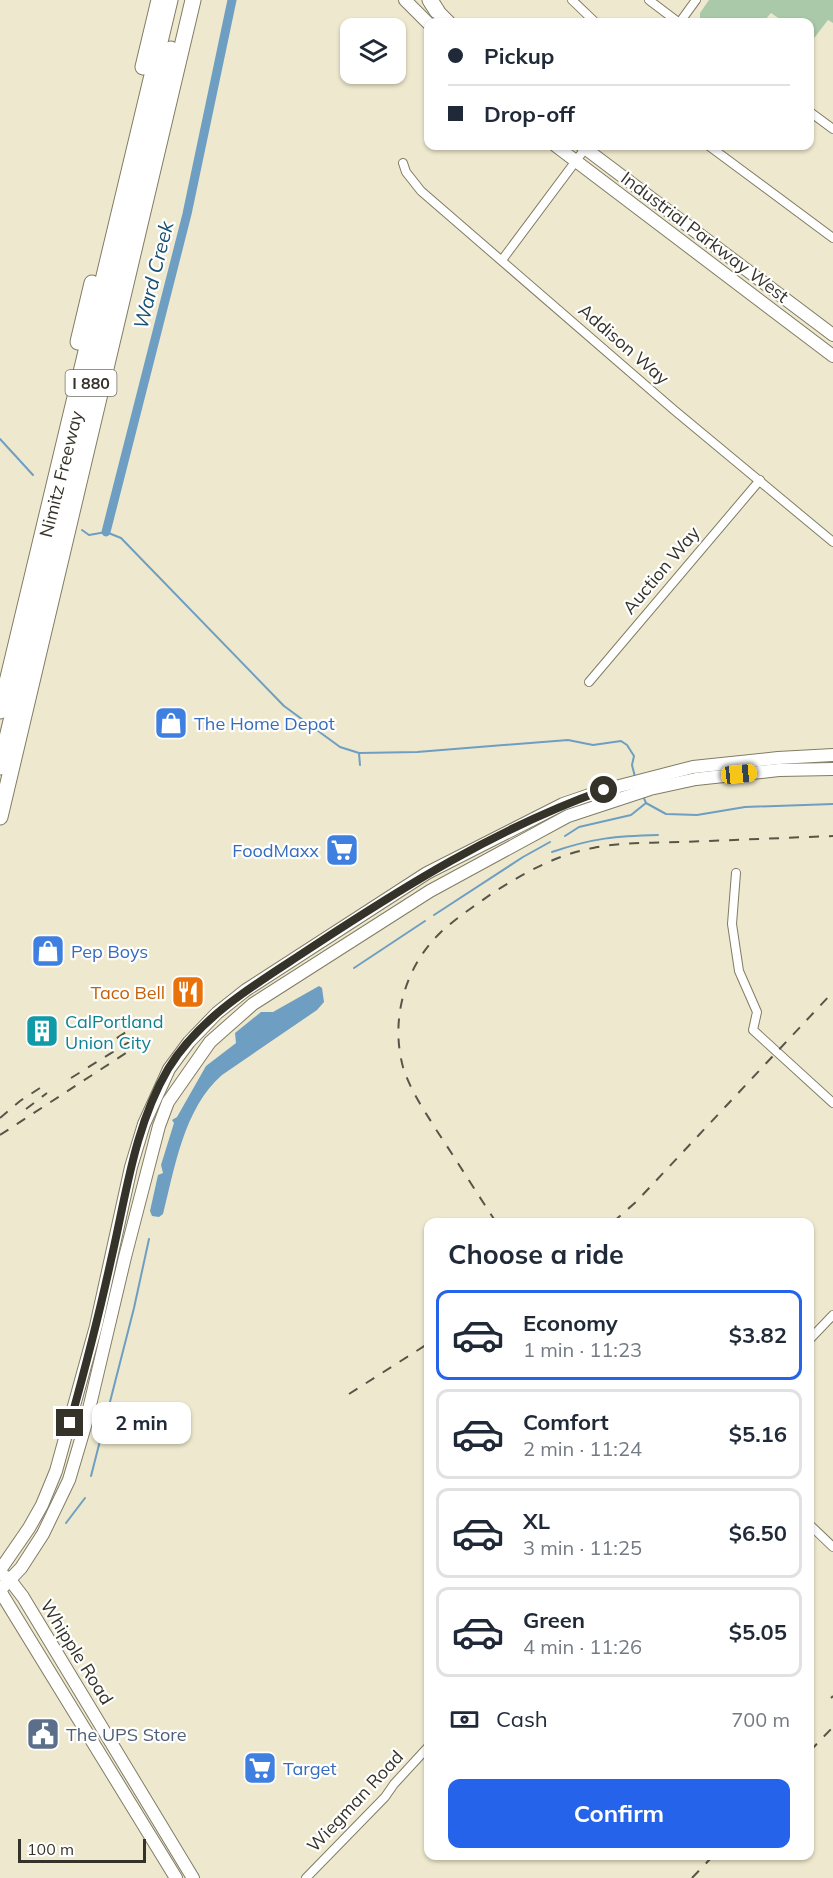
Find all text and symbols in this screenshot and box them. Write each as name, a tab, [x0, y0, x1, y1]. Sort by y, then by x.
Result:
map controls	[340, 18, 406, 84]
button: layers	[340, 18, 406, 84]
text: Pickup	[484, 42, 554, 70]
text: Drop-off	[484, 100, 575, 128]
street label: Industrial Parkway West	[617, 166, 793, 308]
water label: Ward Creek	[128, 218, 179, 332]
street label: Addison Way	[574, 298, 674, 390]
road number: I 880	[66, 370, 116, 396]
street label: Nimitz Freeway	[34, 408, 88, 540]
street label: Auction Way	[618, 521, 705, 619]
shop icon: The Home Depot	[153, 705, 189, 741]
place label: The Home Depot	[194, 712, 335, 735]
car	[720, 763, 758, 785]
route start	[590, 776, 617, 803]
supermarket icon: FoodMaxx	[324, 832, 360, 868]
place label: FoodMaxx	[232, 839, 319, 862]
shop icon: Pep Boys	[30, 933, 66, 969]
place label: Pep Boys	[71, 940, 148, 963]
restaurant icon: Taco Bell	[170, 974, 206, 1010]
place label: Taco Bell	[90, 981, 165, 1004]
place label: CalPortland Union City	[65, 1010, 163, 1054]
building icon: CalPortland Union City	[24, 1013, 60, 1049]
text: Choose a ride	[448, 1237, 624, 1271]
icon: car	[451, 1308, 505, 1362]
text: Economy	[523, 1309, 618, 1337]
text: $3.82	[729, 1321, 787, 1349]
text: 1 min · 11:23	[523, 1337, 642, 1362]
callout: 2 min	[91, 1402, 190, 1444]
icon: car	[451, 1407, 505, 1461]
text: Comfort	[523, 1408, 609, 1436]
route end	[56, 1409, 83, 1436]
text: 2 min	[115, 1410, 168, 1435]
text: $5.16	[729, 1420, 787, 1448]
text: 2 min · 11:24	[523, 1436, 642, 1461]
icon: car	[451, 1506, 505, 1560]
text: XL	[523, 1507, 550, 1535]
text: $6.50	[729, 1519, 787, 1547]
text: 3 min · 11:25	[523, 1535, 642, 1560]
street label: Whipple Road	[36, 1595, 118, 1709]
icon: car	[451, 1605, 505, 1659]
text: Green	[523, 1606, 585, 1634]
text: $5.05	[729, 1618, 787, 1646]
text: 4 min · 11:26	[523, 1634, 642, 1659]
icon: cash	[448, 1703, 481, 1736]
text: Cash	[496, 1705, 548, 1733]
text: 700 m	[731, 1707, 790, 1732]
public building icon: The UPS Store	[25, 1716, 61, 1752]
place label: The UPS Store	[66, 1723, 187, 1746]
street label: Wiegman Road	[302, 1745, 408, 1857]
supermarket icon: Target	[242, 1750, 278, 1786]
place label: Target	[283, 1757, 337, 1780]
button: Confirm	[448, 1779, 790, 1848]
scale bar	[18, 1836, 146, 1864]
text: 100 m	[27, 1839, 74, 1859]

